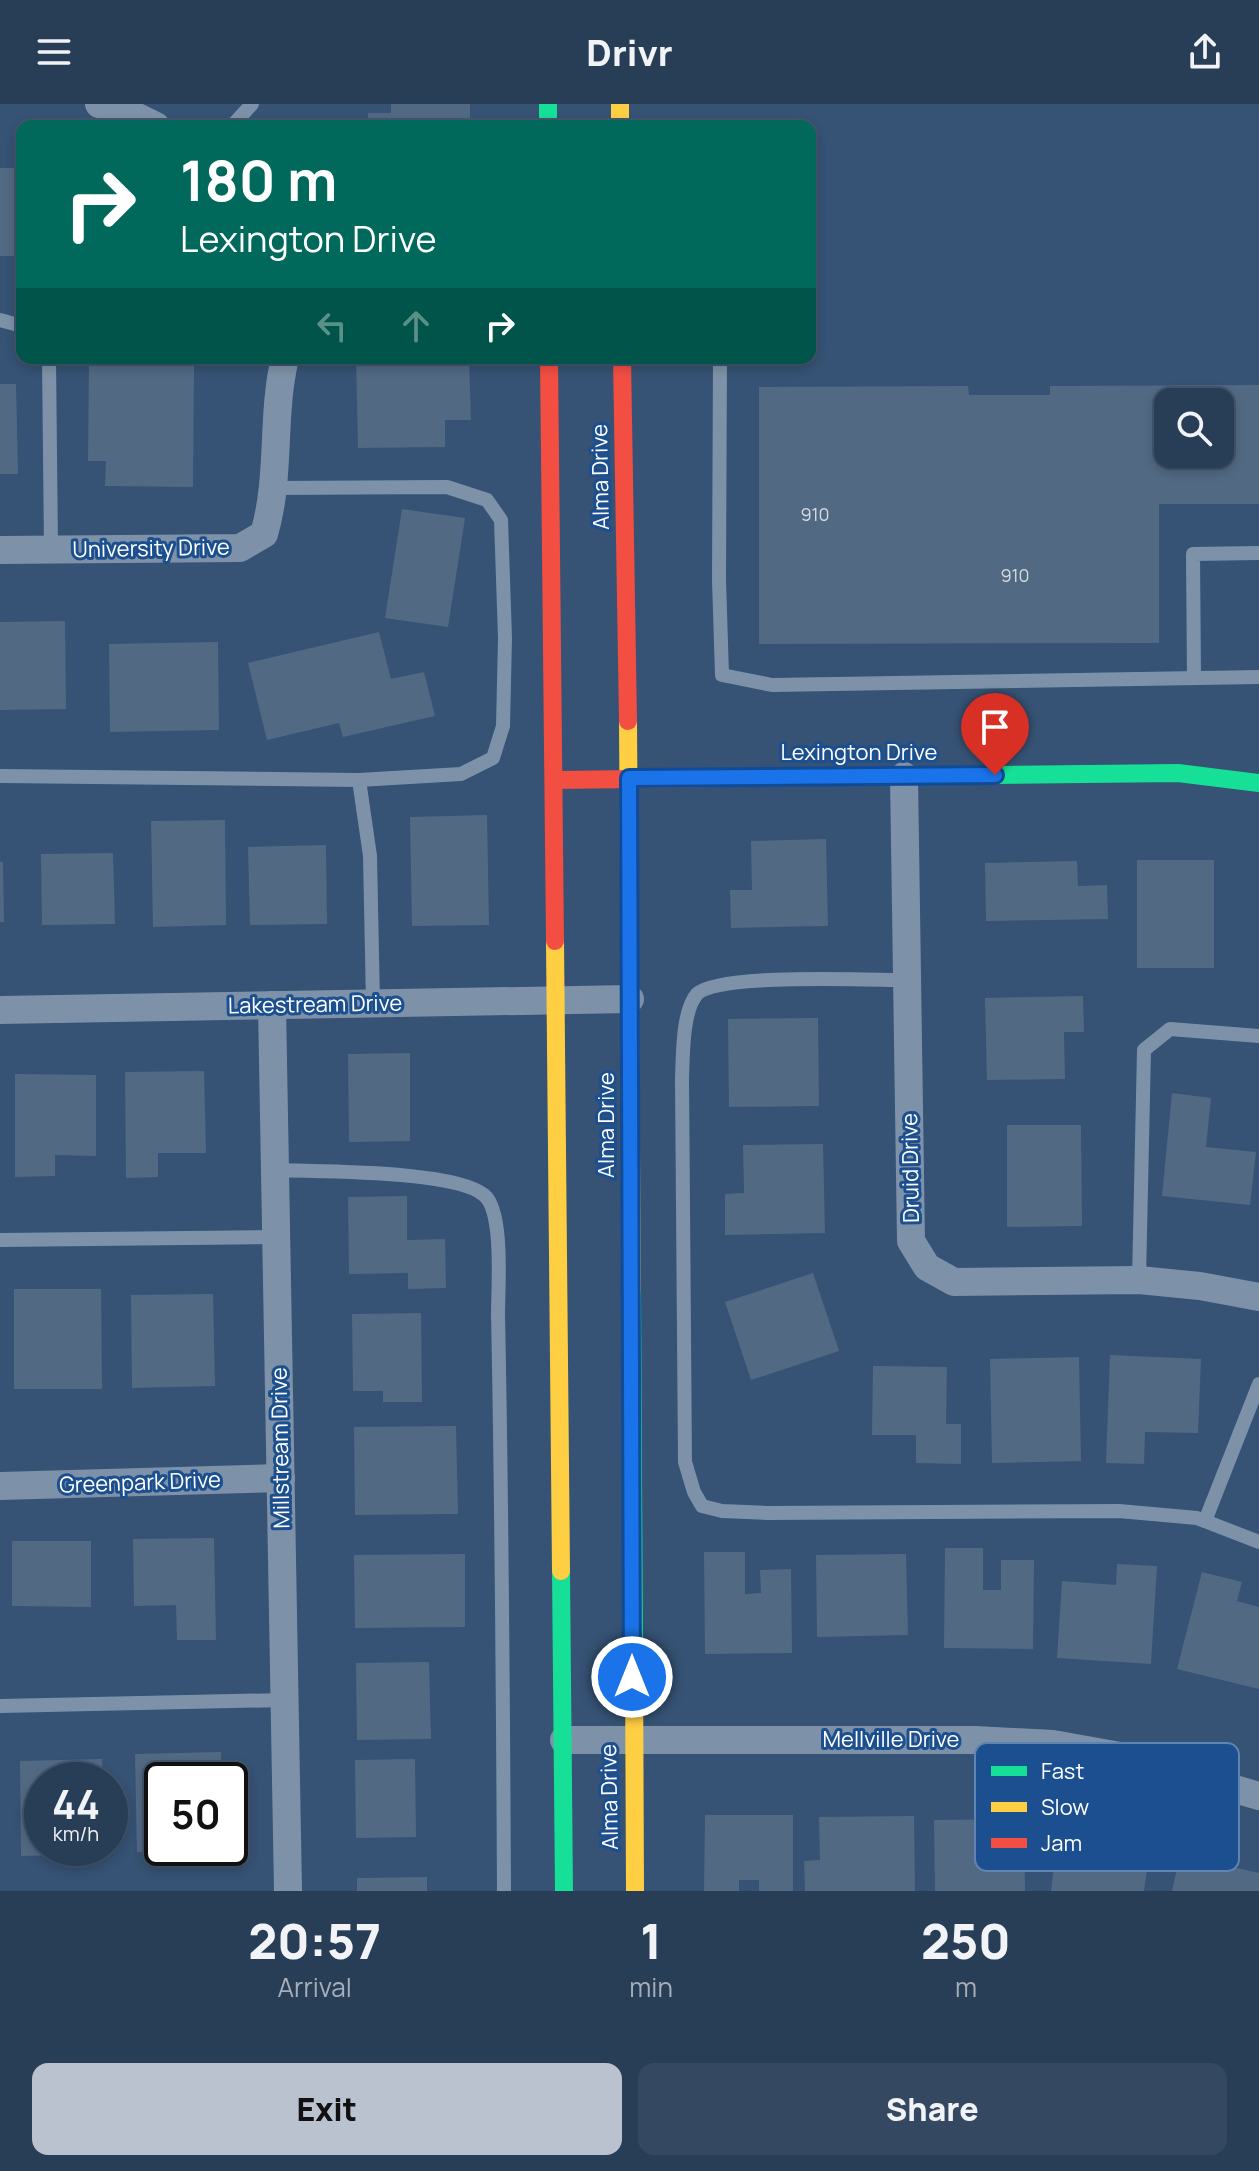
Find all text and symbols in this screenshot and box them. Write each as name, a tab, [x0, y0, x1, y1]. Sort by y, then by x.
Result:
text: Drivr	[586, 28, 673, 77]
icon: menu	[32, 30, 76, 74]
icon: share	[1183, 30, 1227, 74]
text: 180 m	[180, 141, 337, 218]
icon: right	[48, 152, 152, 256]
text: Lexington Drive	[180, 214, 437, 263]
icon: left	[310, 304, 354, 348]
icon: ahead	[394, 304, 438, 348]
icon: right	[478, 304, 522, 348]
map controls	[1154, 388, 1234, 468]
button: search	[1154, 388, 1234, 468]
street label: Alma Drive	[584, 424, 616, 530]
house number: 910	[800, 502, 830, 526]
street label: University Drive	[72, 532, 230, 564]
house number: 910	[1000, 563, 1030, 587]
pin	[961, 693, 1029, 775]
icon: arrive	[973, 705, 1017, 749]
street label: Lexington Drive	[781, 737, 938, 767]
street label: Lakestream Drive	[228, 987, 403, 1021]
street label: Alma Drive	[591, 1072, 621, 1178]
street label: Druid Drive	[894, 1113, 926, 1223]
street label: Millstream Drive	[264, 1367, 296, 1529]
street label: Greenpark Drive	[59, 1464, 221, 1500]
position arrow	[590, 1635, 674, 1719]
street label: Mellville Drive	[823, 1724, 960, 1754]
legend	[975, 1743, 1239, 1871]
street label: Alma Drive	[593, 1744, 625, 1850]
text: Fast	[1041, 1756, 1084, 1786]
speed limit sign: 50	[144, 1762, 248, 1866]
text: 44	[52, 1776, 100, 1831]
text: Slow	[1041, 1792, 1089, 1822]
text: km/h	[53, 1820, 99, 1847]
text: Jam	[1041, 1828, 1082, 1858]
text: 20:57	[248, 1908, 381, 1973]
text: 1	[640, 1908, 662, 1973]
text: 250	[921, 1908, 1011, 1973]
text: Arrival	[278, 1969, 352, 2005]
text: min	[629, 1969, 673, 2005]
text: m	[955, 1969, 977, 2005]
button: Exit	[32, 2063, 622, 2155]
button: Share	[638, 2063, 1227, 2155]

